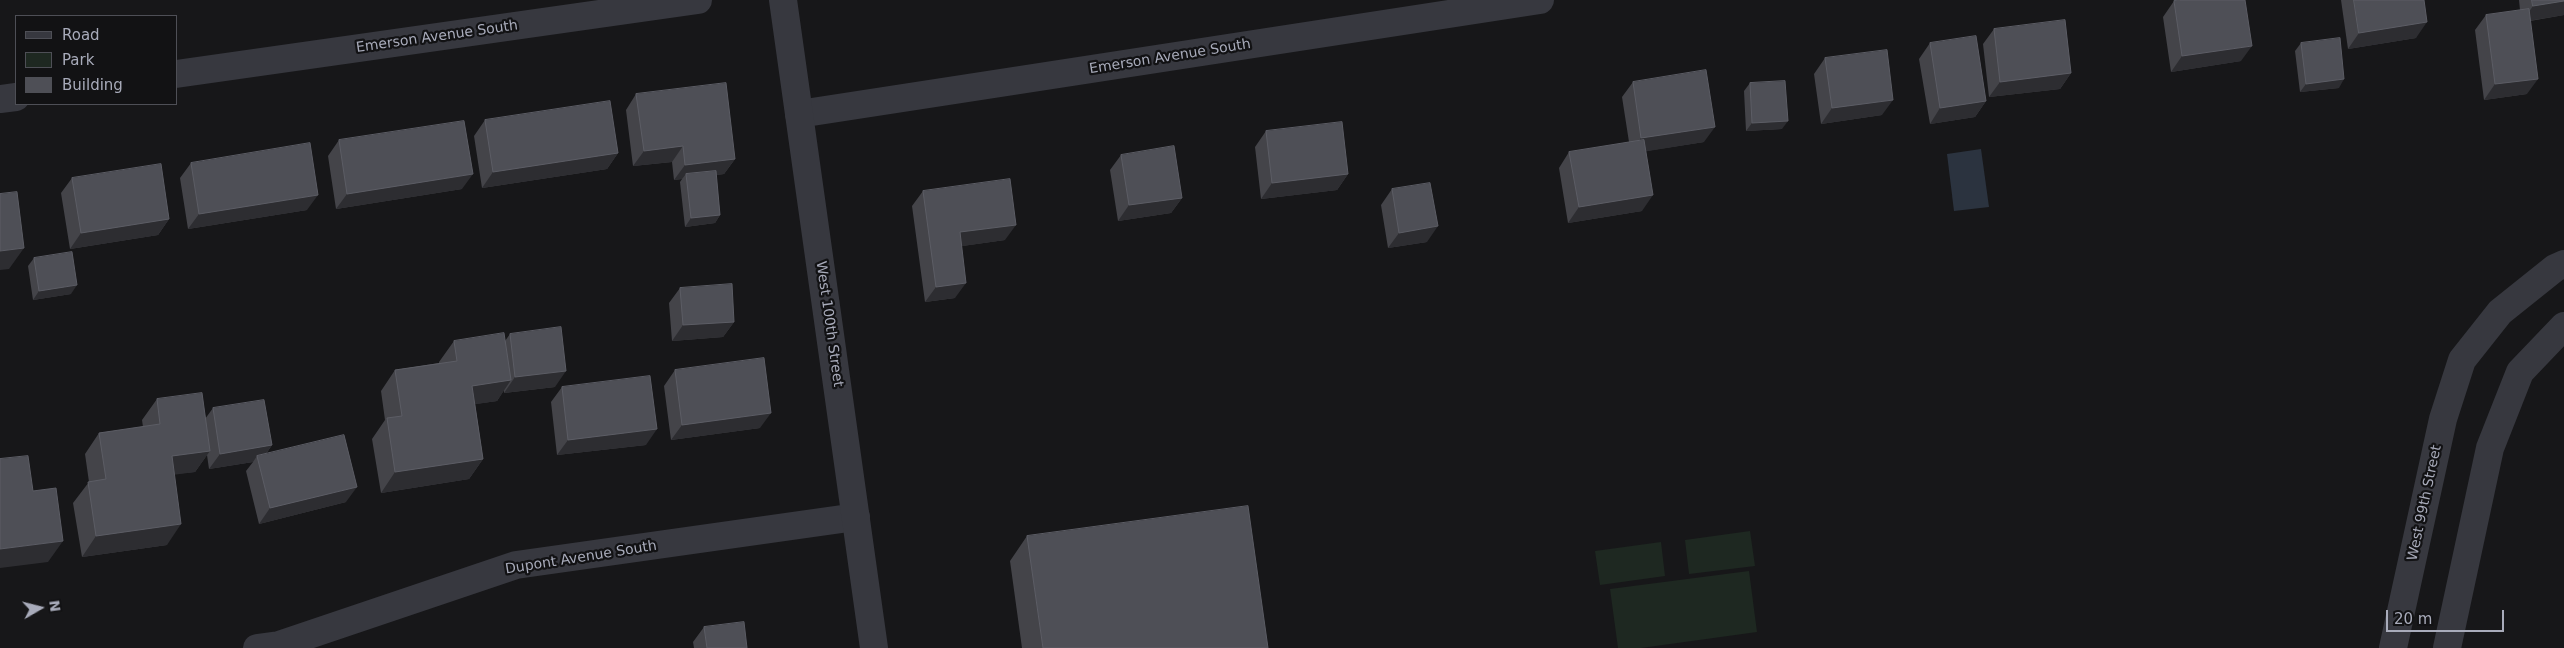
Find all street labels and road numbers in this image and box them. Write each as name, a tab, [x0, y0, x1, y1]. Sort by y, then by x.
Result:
street label: Emerson Avenue South	[355, 17, 519, 57]
street label: Emerson Avenue South	[1088, 36, 1252, 78]
street label: West 100th Street	[812, 260, 846, 388]
street label: West 99th Street	[2405, 444, 2445, 562]
street label: Dupont Avenue South	[504, 538, 658, 578]

